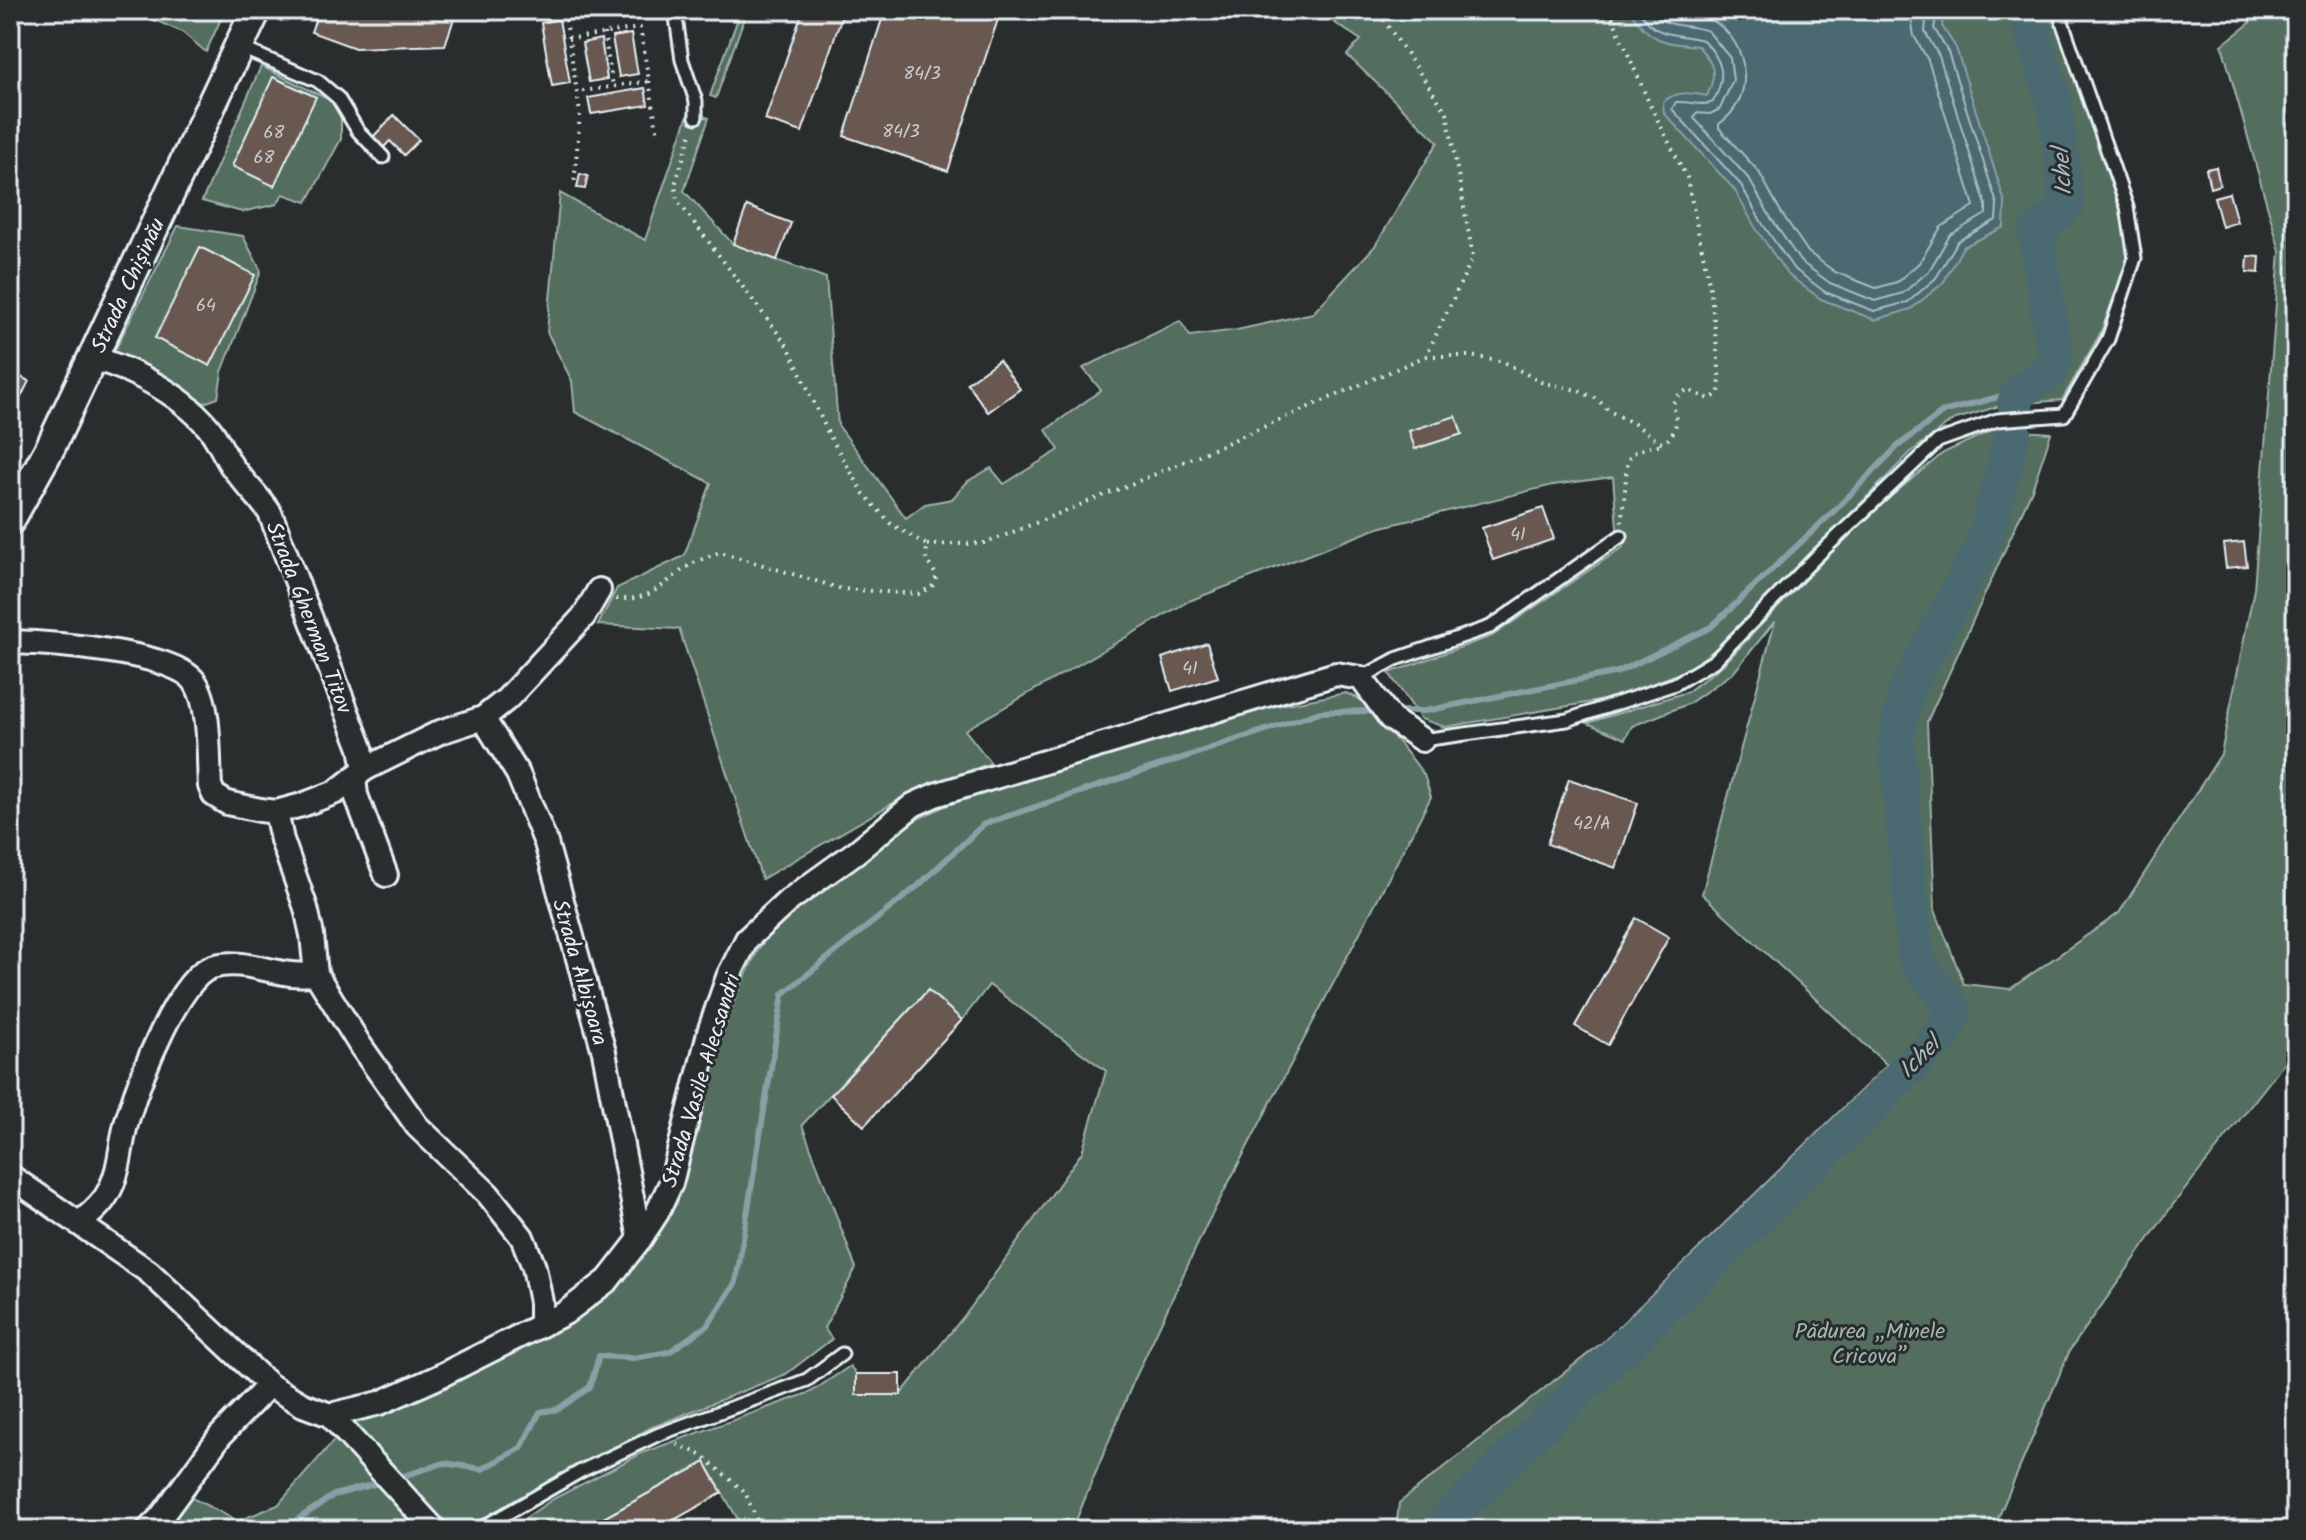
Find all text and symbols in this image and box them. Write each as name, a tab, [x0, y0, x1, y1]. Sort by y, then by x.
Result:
house number: 84/3	[903, 60, 941, 89]
house number: 84/3	[882, 118, 920, 147]
house number: 68	[264, 119, 285, 148]
water label: Ichel	[2042, 143, 2085, 197]
house number: 68	[254, 144, 275, 173]
street label: Strada Chișinău	[83, 212, 176, 359]
house number: 64	[196, 292, 216, 321]
street label: Strada Gherman Titov	[255, 517, 361, 720]
house number: 41	[1510, 521, 1526, 550]
house number: 41	[1182, 655, 1198, 684]
house number: 42/A	[1573, 810, 1611, 839]
street label: Strada Albișoara	[541, 895, 616, 1050]
street label: Strada Vasile Alecsandri	[653, 969, 752, 1192]
water label: Ichel	[1889, 1025, 1954, 1089]
park label: Pădurea „Minele Cricova”	[1795, 1315, 1945, 1375]

